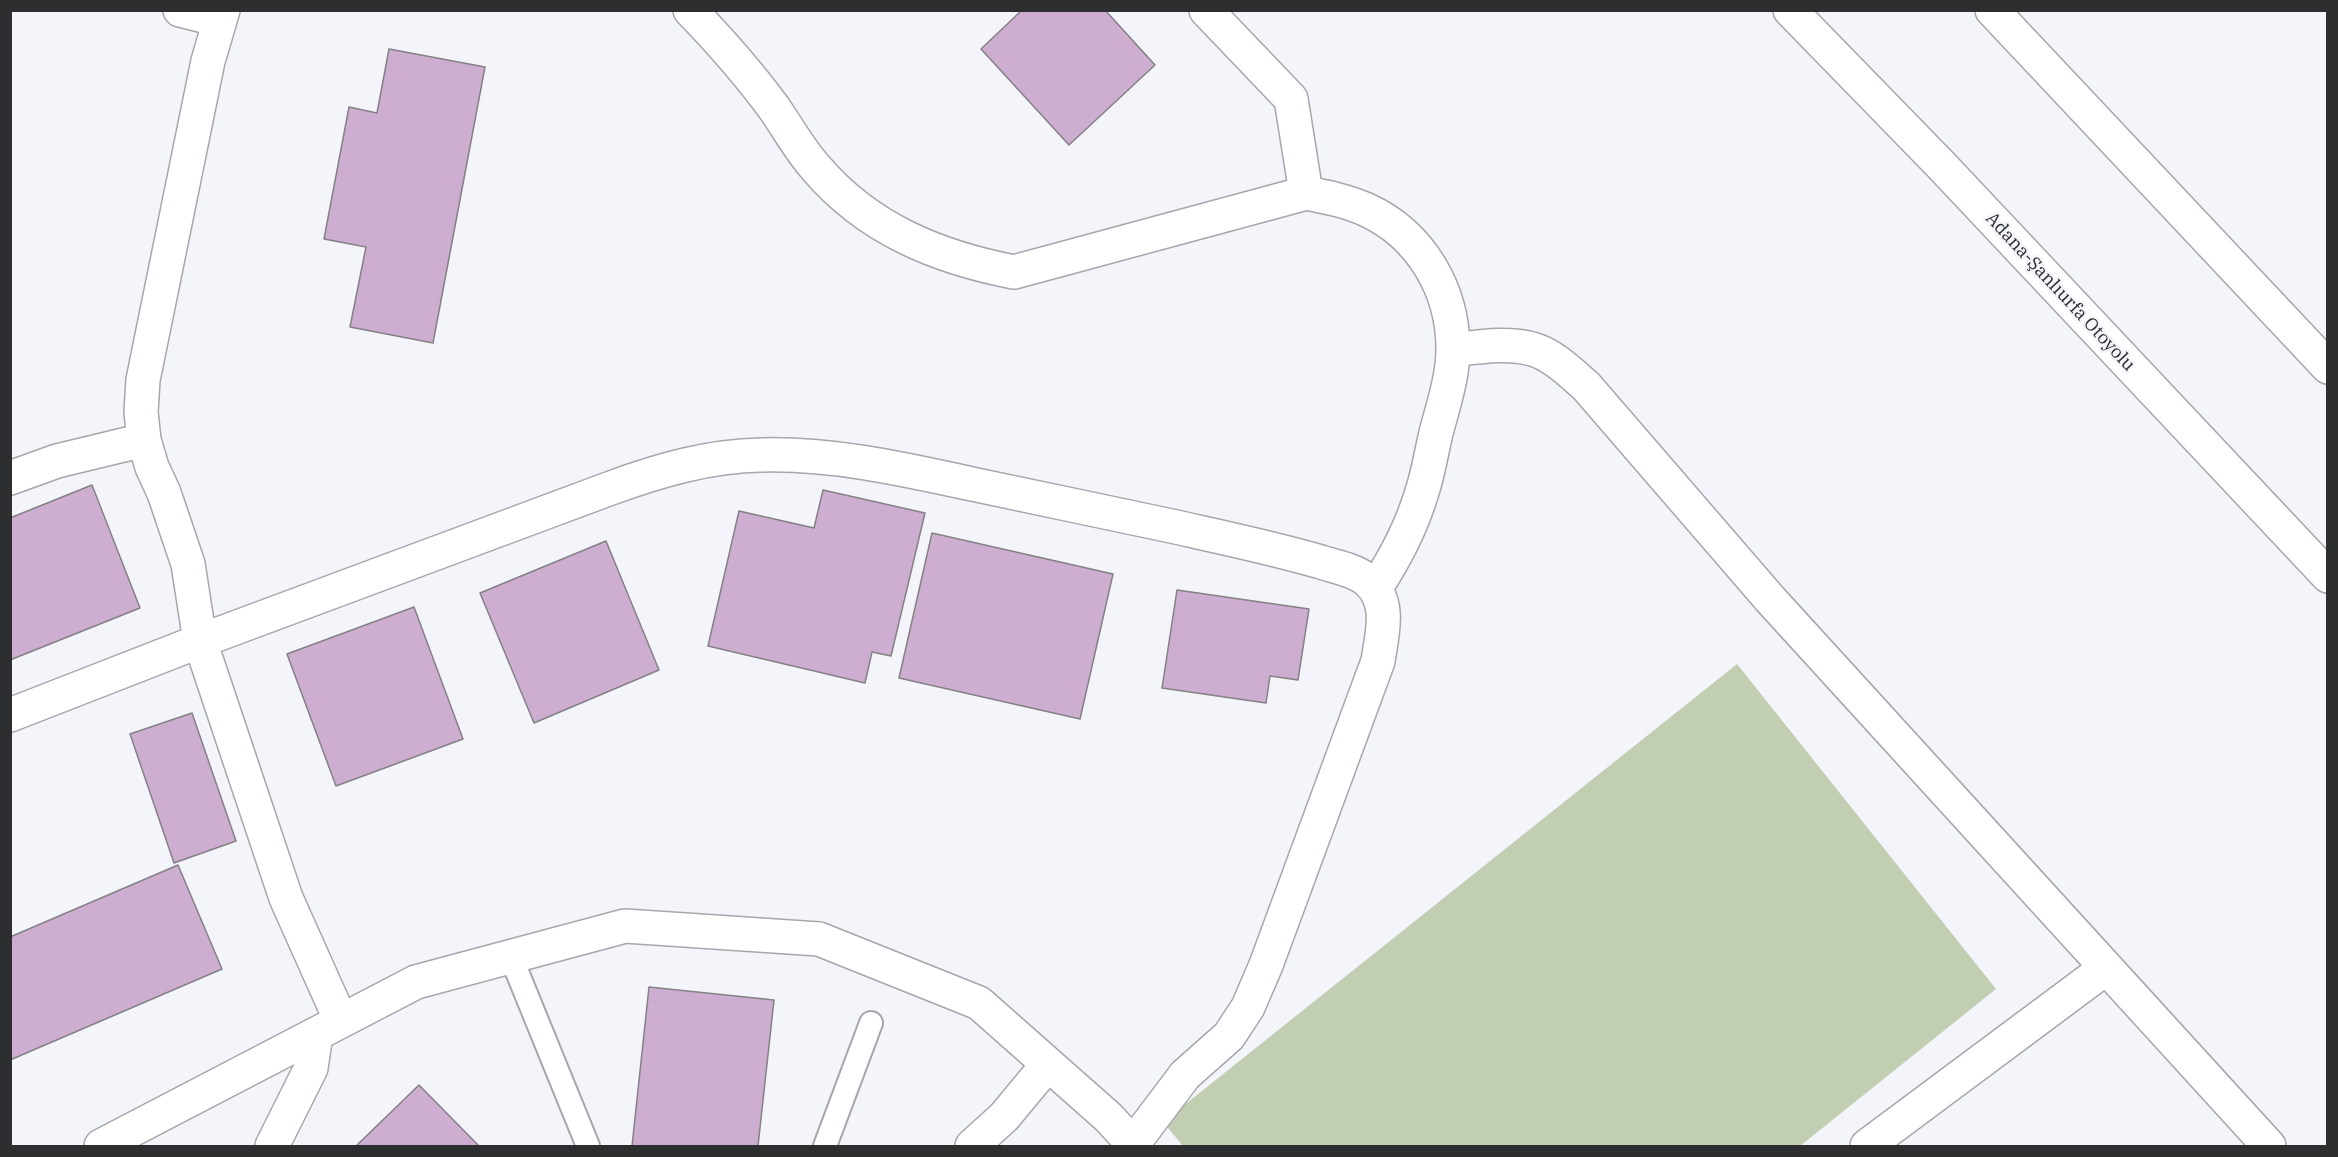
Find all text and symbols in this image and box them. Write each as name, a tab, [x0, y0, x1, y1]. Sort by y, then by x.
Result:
street label: Adana-Şanlıurfa Otoyolu	[1981, 208, 2139, 376]

